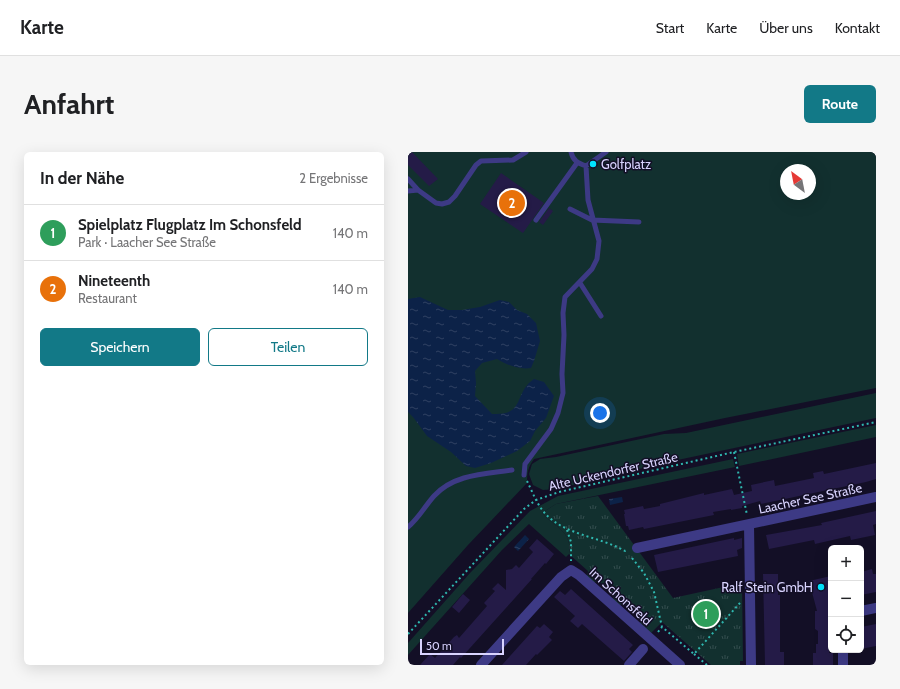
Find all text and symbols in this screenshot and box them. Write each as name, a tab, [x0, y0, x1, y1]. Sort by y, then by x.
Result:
text: Karte	[20, 16, 64, 39]
text: Start	[656, 19, 684, 37]
text: Karte	[706, 19, 737, 37]
text: Über uns	[759, 19, 813, 37]
text: Kontakt	[835, 19, 880, 37]
button: Route	[804, 85, 876, 123]
text: Anfahrt	[24, 87, 114, 121]
place label: Golfplatz	[601, 156, 651, 172]
marker: Golfplatz	[588, 159, 598, 169]
north arrow	[780, 164, 816, 200]
text: In der Nähe	[40, 168, 124, 188]
text: 2 Ergebnisse	[299, 170, 368, 186]
pin: 2	[499, 188, 525, 218]
text: Spielplatz Flugplatz Im Schonsfeld	[78, 216, 302, 234]
text: 1	[51, 225, 55, 241]
text: 140 m	[333, 225, 368, 241]
text: Park · Laacher See Straße	[78, 234, 216, 250]
text: Nineteenth	[78, 272, 150, 290]
text: 2	[50, 281, 56, 297]
text: 140 m	[333, 281, 368, 297]
text: Restaurant	[78, 290, 137, 306]
button: Speichern	[40, 328, 200, 366]
button: Teilen	[208, 328, 368, 366]
your location	[590, 403, 610, 423]
street label: Alte Uckendorfer Straße	[547, 448, 679, 494]
street label: Laacher See Straße	[757, 479, 864, 517]
map controls	[828, 545, 864, 653]
button: +	[828, 545, 864, 581]
street label: Im Schonsfeld	[586, 564, 656, 628]
place label: Ralf Stein GmbH	[721, 579, 813, 595]
button: −	[828, 581, 864, 617]
marker: Ralf Stein GmbH	[816, 582, 826, 592]
pin: 1	[693, 599, 719, 629]
button: locate	[828, 617, 864, 653]
scale bar	[420, 637, 504, 656]
text: 50 m	[426, 639, 452, 653]

